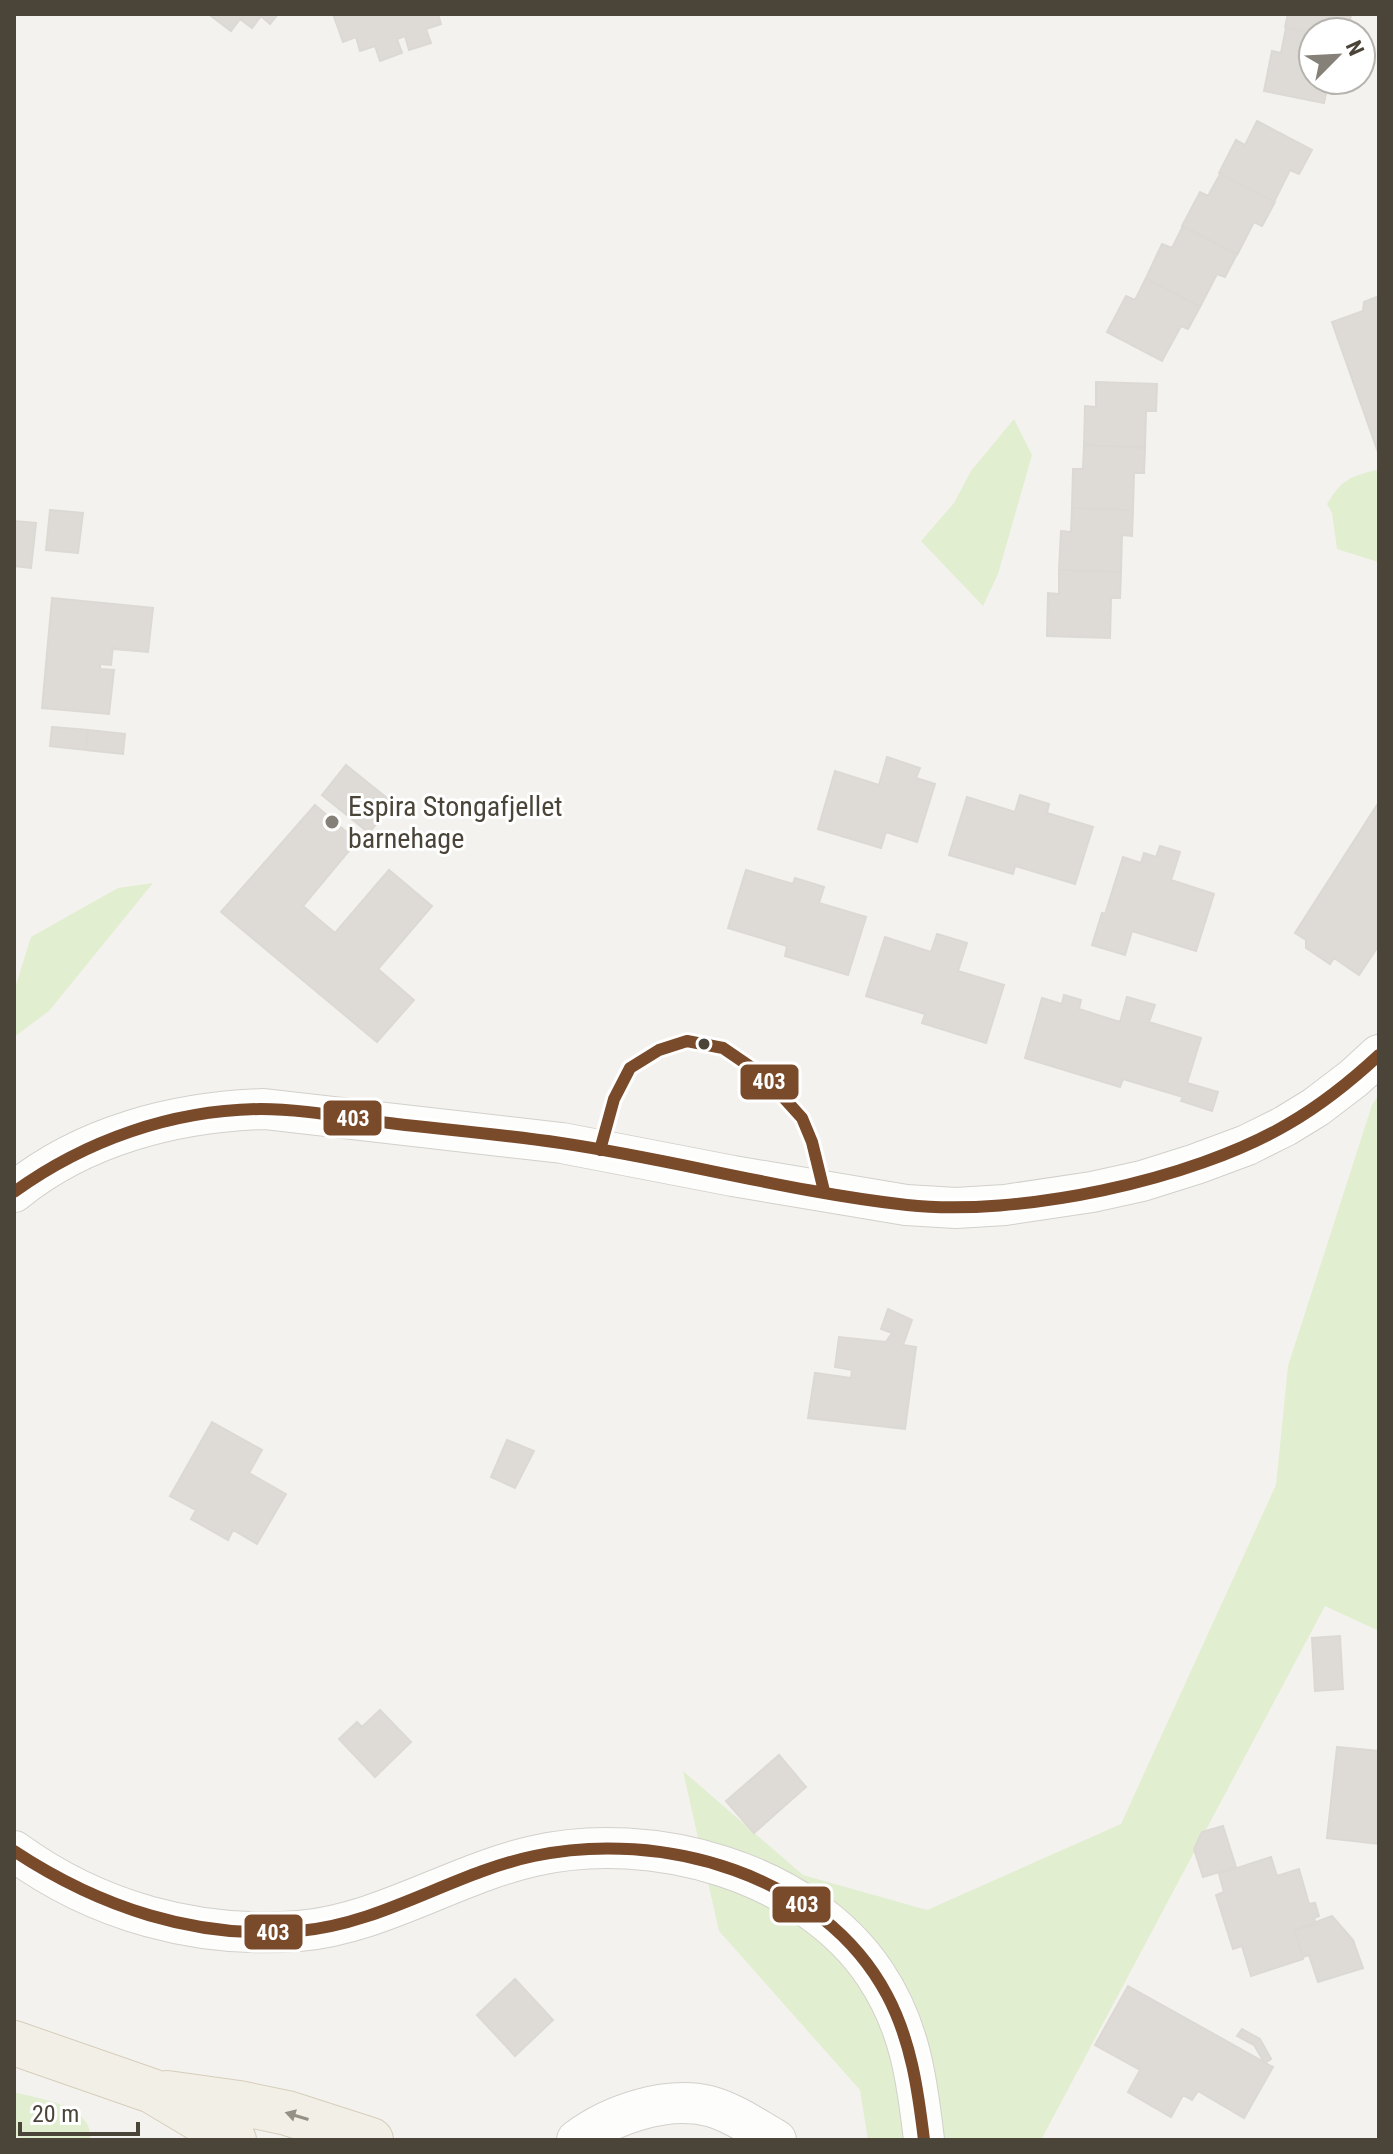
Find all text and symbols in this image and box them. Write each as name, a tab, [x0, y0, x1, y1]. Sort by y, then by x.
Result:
north arrow	[1297, 16, 1377, 96]
text: N	[1341, 37, 1369, 59]
place label: Espira Stongafjellet barnehage	[348, 790, 563, 855]
marker: Espira Stongafjellet barnehage	[323, 813, 341, 831]
unlabelled marker	[696, 1036, 712, 1052]
line badge: 403	[739, 1063, 800, 1101]
text: 403	[752, 1069, 786, 1094]
line badge: 403	[322, 1099, 383, 1137]
text: 403	[336, 1106, 370, 1131]
line badge: 403	[771, 1885, 832, 1924]
text: 403	[785, 1892, 819, 1917]
line badge: 403	[243, 1913, 304, 1951]
text: 403	[256, 1920, 290, 1945]
scale bar	[20, 2086, 138, 2136]
text: 20 m	[32, 2100, 79, 2128]
one-way arrow	[284, 2109, 308, 2122]

